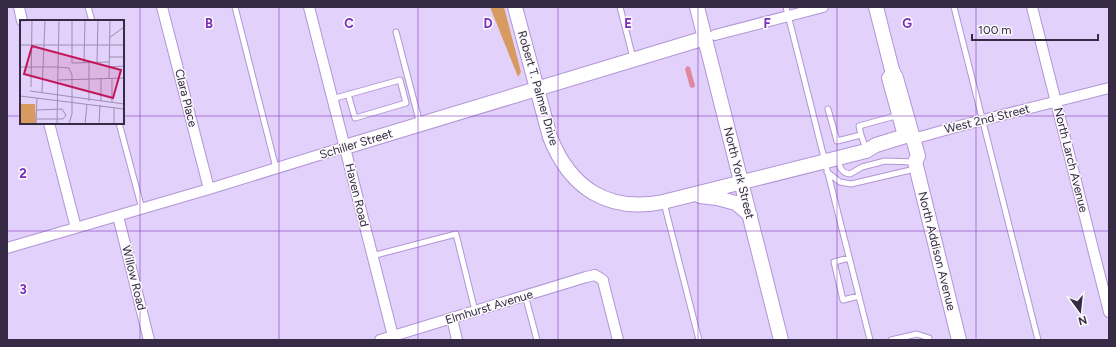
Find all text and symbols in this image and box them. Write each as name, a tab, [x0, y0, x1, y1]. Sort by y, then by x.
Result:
text: B	[205, 16, 213, 31]
text: C	[344, 16, 354, 31]
text: D	[483, 16, 493, 31]
text: E	[624, 16, 632, 31]
text: F	[763, 16, 771, 31]
text: G	[902, 16, 912, 31]
scale bar	[972, 16, 1098, 42]
inset map	[20, 20, 124, 124]
text: 100 m	[978, 23, 1012, 37]
street label: Robert T. Palmer Drive	[515, 29, 561, 147]
street label: Clara Place	[172, 68, 200, 129]
street label: West 2nd Street	[943, 101, 1032, 136]
street label: North Larch Avenue	[1051, 106, 1091, 214]
street label: North York Street	[721, 125, 757, 221]
street label: Schiller Street	[318, 126, 395, 162]
street label: Haven Road	[342, 162, 372, 228]
text: 2	[19, 166, 27, 181]
street label: North Addison Avenue	[915, 190, 959, 312]
street label: Willow Road	[119, 244, 149, 312]
text: 3	[19, 282, 27, 297]
street label: Elmhurst Avenue	[443, 287, 535, 327]
north arrow	[1060, 291, 1100, 331]
text: N	[1077, 313, 1088, 328]

